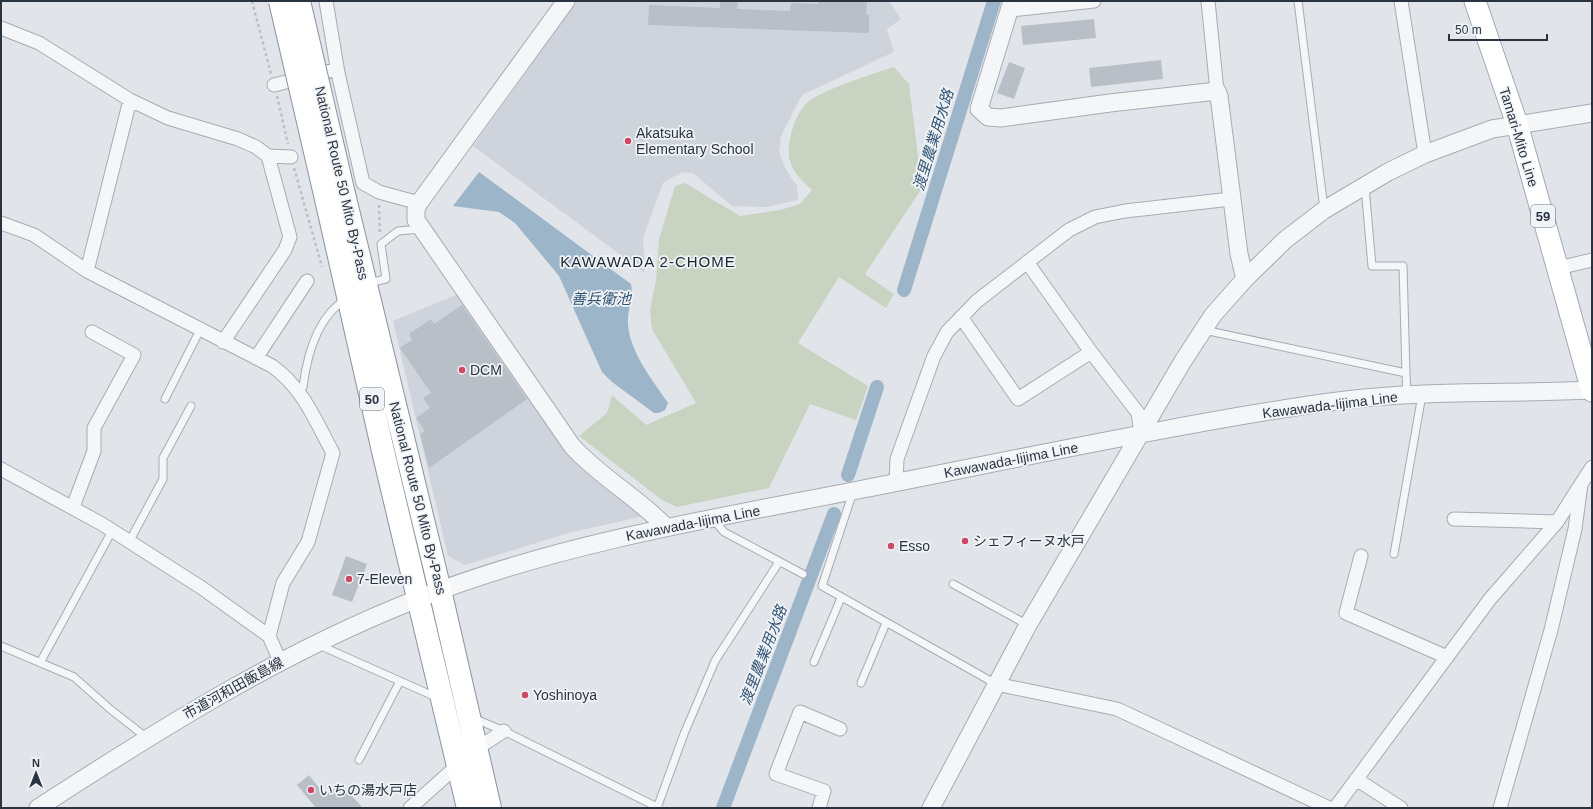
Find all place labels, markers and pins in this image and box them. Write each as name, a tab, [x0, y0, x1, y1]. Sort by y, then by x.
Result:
place label: Akatsuka Elementary School	[636, 125, 754, 157]
marker: Akatsuka Elementary School	[623, 136, 633, 146]
place label: DCM	[470, 362, 502, 378]
marker: DCM	[457, 365, 467, 375]
place label: シェフィーヌ水戸	[973, 533, 1085, 549]
marker: シェフィーヌ水戸	[960, 536, 970, 546]
place label: Esso	[899, 538, 930, 554]
marker: Esso	[886, 541, 896, 551]
place label: 7-Eleven	[357, 571, 412, 587]
marker: 7-Eleven	[344, 574, 354, 584]
place label: Yoshinoya	[533, 687, 597, 703]
marker: Yoshinoya	[520, 690, 530, 700]
place label: いちの湯水戸店	[319, 782, 417, 798]
marker: いちの湯水戸店	[306, 785, 316, 795]

